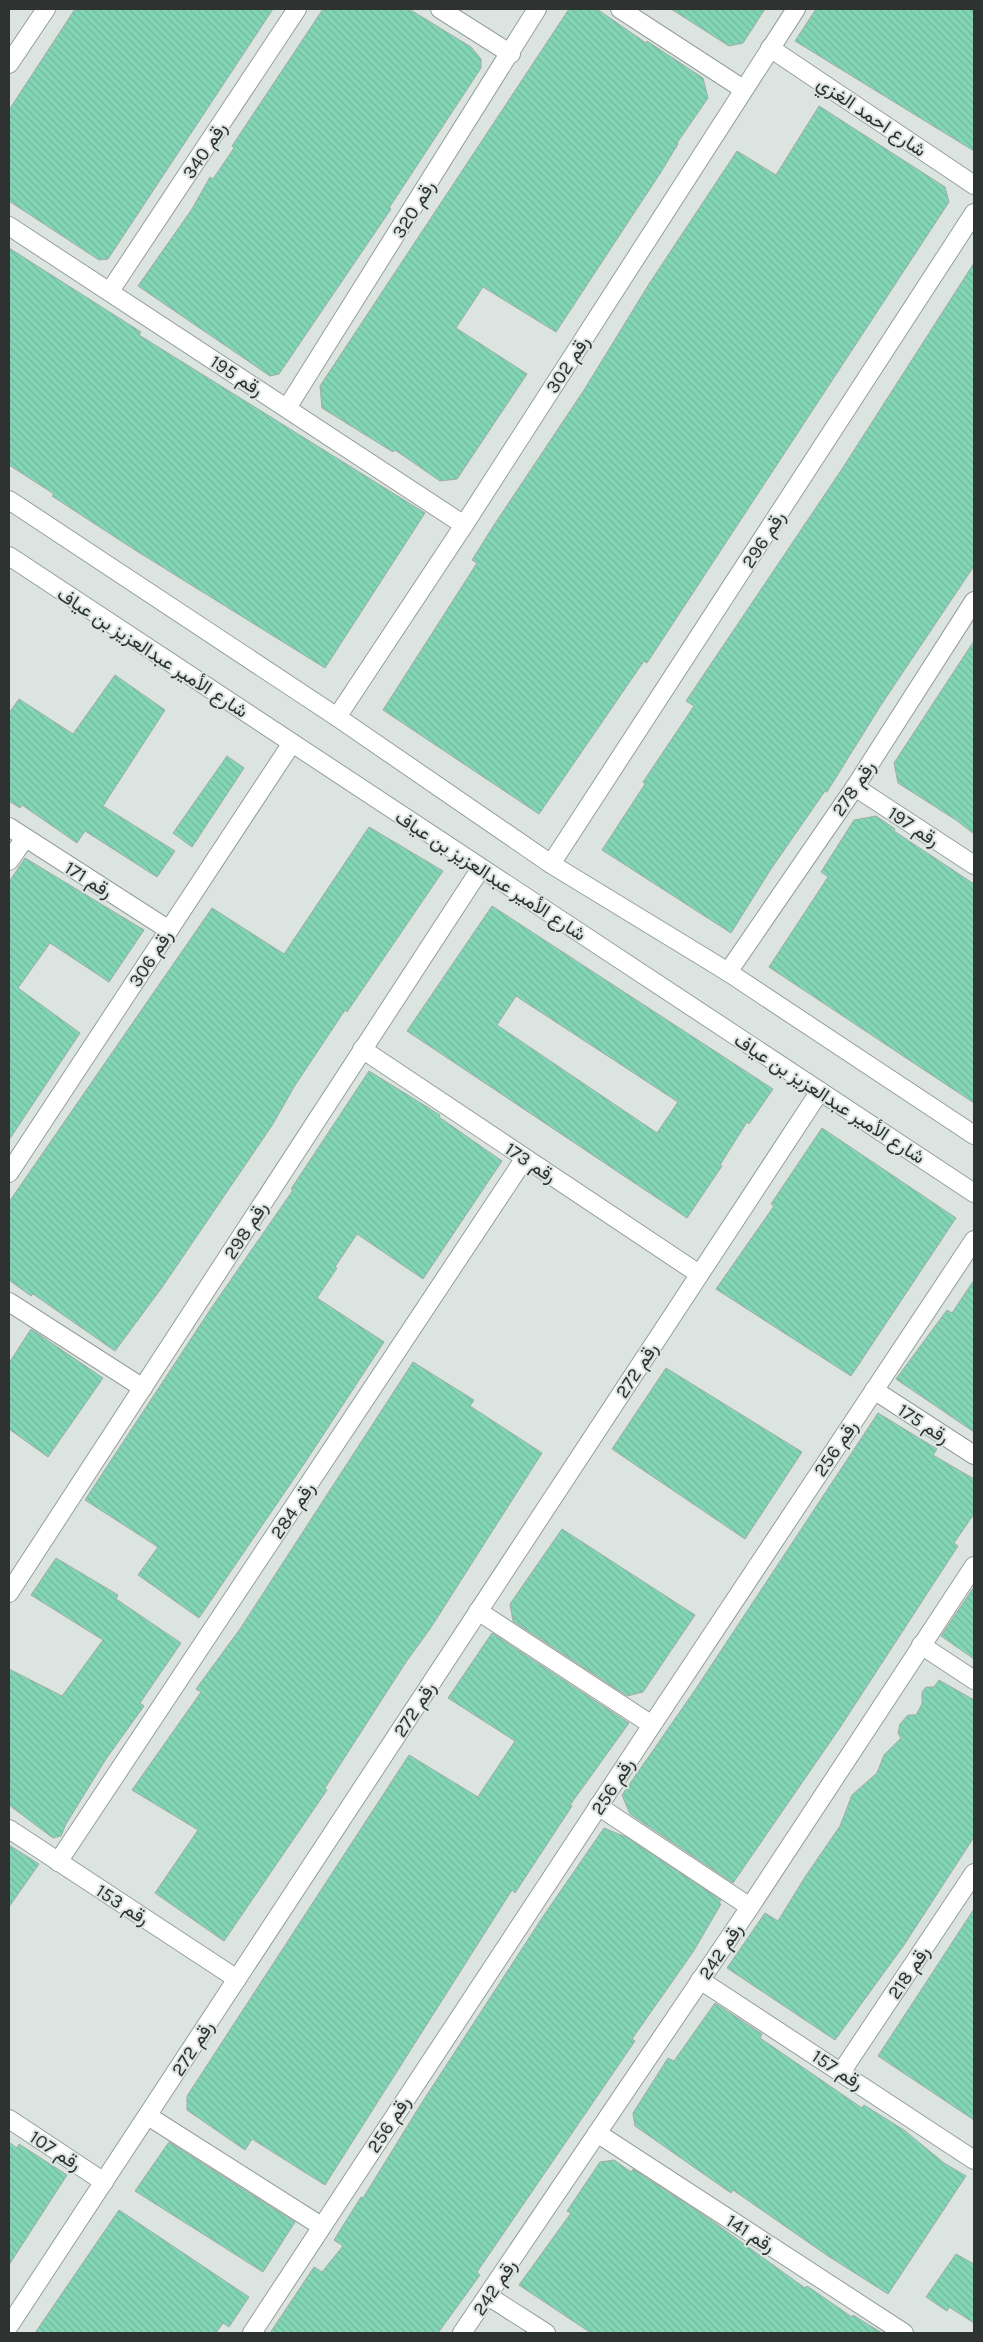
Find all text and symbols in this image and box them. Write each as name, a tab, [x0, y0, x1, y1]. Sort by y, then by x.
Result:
street label: شارع احمد الغزي	[810, 72, 930, 165]
street label: رقم 340	[178, 118, 233, 184]
street label: رقم 320	[388, 177, 441, 243]
street label: رقم 302	[541, 332, 595, 398]
street label: رقم 195	[205, 351, 267, 402]
street label: رقم 296	[737, 507, 791, 573]
street label: شارع الأمير عبدالعزيز بن عياف	[53, 583, 252, 724]
street label: رقم 278	[827, 757, 881, 821]
street label: رقم 197	[883, 802, 943, 852]
street label: شارع الأمير عبدالعزيز بن عياف	[391, 806, 590, 947]
street label: رقم 171	[60, 857, 116, 904]
street label: رقم 306	[124, 926, 178, 992]
street label: شارع الأمير عبدالعزيز بن عياف	[730, 1029, 929, 1170]
street label: رقم 173	[500, 1138, 560, 1189]
street label: رقم 298	[219, 1198, 273, 1264]
street label: رقم 272	[611, 1339, 664, 1403]
street label: رقم 175	[893, 1399, 953, 1449]
street label: رقم 256	[809, 1416, 863, 1481]
street label: رقم 284	[266, 1478, 321, 1544]
street label: رقم 272	[389, 1678, 442, 1742]
street label: رقم 256	[586, 1754, 640, 1820]
street label: رقم 153	[91, 1880, 153, 1931]
street label: رقم 242	[694, 1919, 748, 1984]
street label: رقم 218	[883, 1942, 935, 2004]
street label: رقم 272	[167, 2017, 220, 2081]
street label: رقم 157	[807, 2045, 867, 2095]
street label: رقم 256	[362, 2092, 416, 2158]
street label: رقم 107	[25, 2126, 85, 2176]
street label: رقم 141	[721, 2210, 779, 2259]
street label: رقم 242	[468, 2255, 522, 2320]

